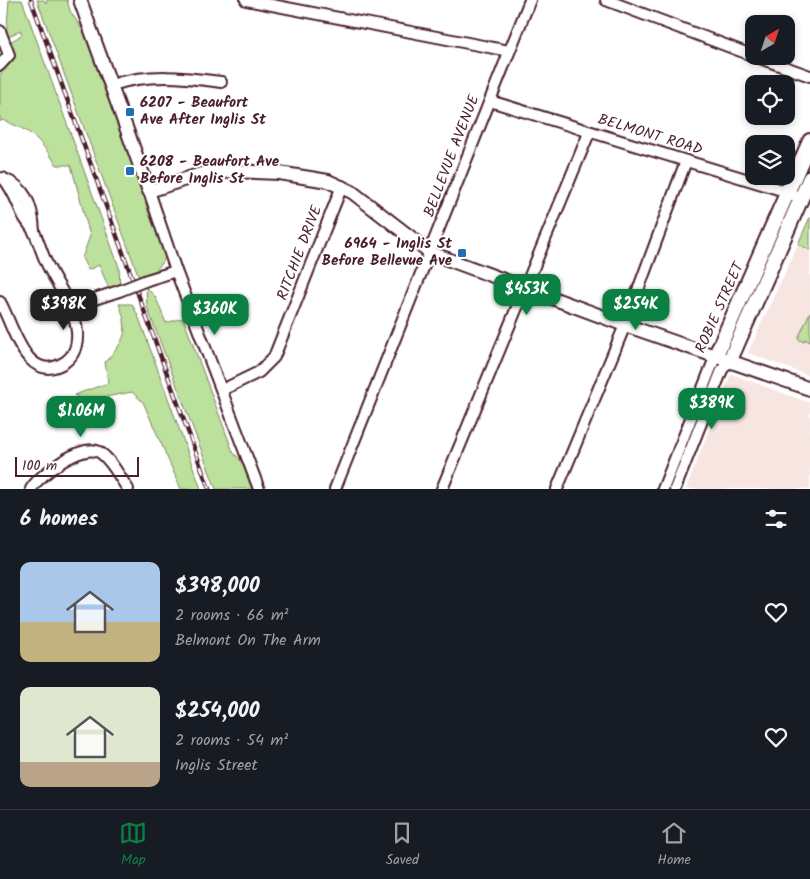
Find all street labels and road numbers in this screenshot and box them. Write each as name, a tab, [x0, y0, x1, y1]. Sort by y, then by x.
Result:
street label: BELLEVUE AVENUE	[418, 90, 487, 221]
street label: BELMONT ROAD	[595, 108, 706, 162]
street label: RITCHIE DRIVE	[271, 201, 330, 304]
street label: ROBIE STREET	[689, 257, 752, 357]

